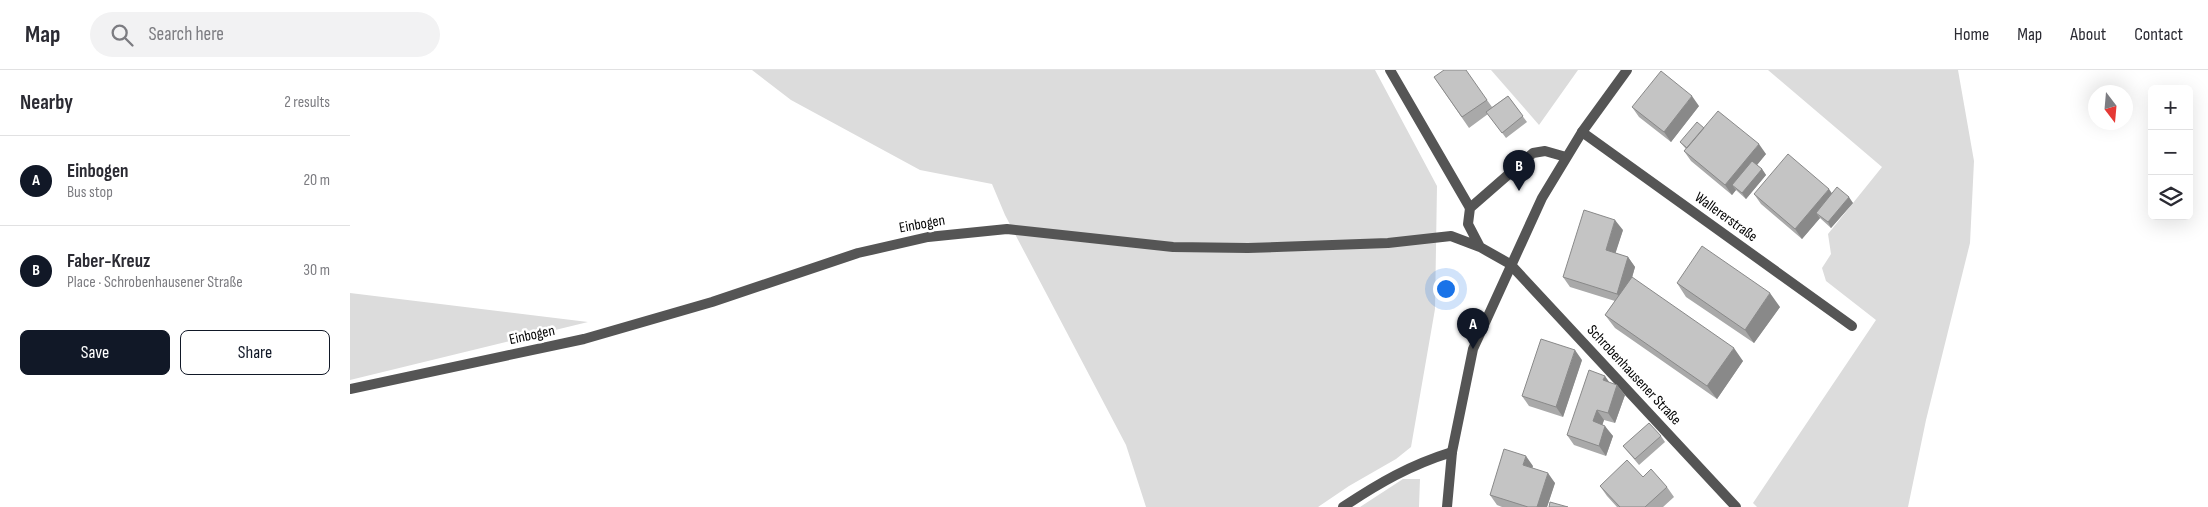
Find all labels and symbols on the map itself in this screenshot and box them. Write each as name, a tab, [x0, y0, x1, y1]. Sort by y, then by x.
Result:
north arrow	[2088, 85, 2133, 130]
pin: B	[1503, 150, 1535, 191]
street label: Wallererstraße	[1691, 188, 1761, 246]
street label: Einbogen	[898, 211, 946, 237]
your location	[1433, 276, 1459, 302]
pin: A	[1457, 308, 1489, 349]
street label: Einbogen	[507, 321, 557, 349]
street label: Schrobenhausener Straße	[1583, 321, 1685, 429]

